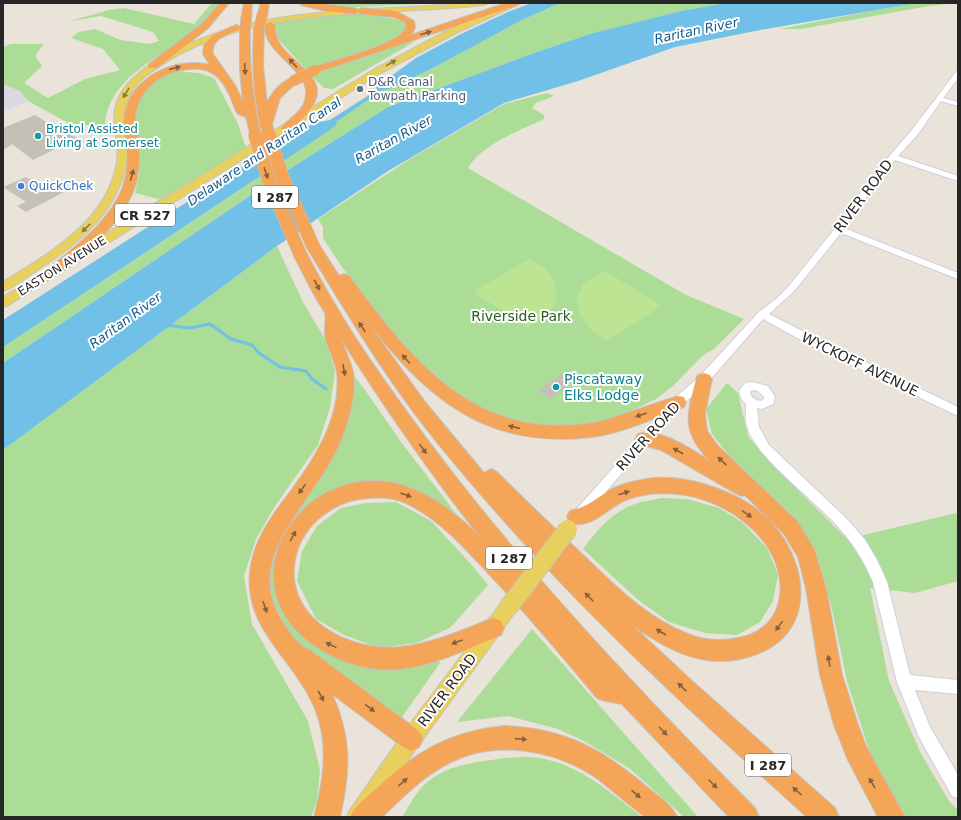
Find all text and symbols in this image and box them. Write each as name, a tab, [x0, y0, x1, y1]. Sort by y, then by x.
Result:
water label: Raritan River	[653, 14, 741, 47]
one-way arrow	[420, 29, 432, 35]
one-way arrow	[289, 58, 298, 68]
one-way arrow	[386, 60, 397, 67]
one-way arrow	[242, 63, 248, 76]
one-way arrow	[169, 65, 181, 71]
place label: D&R Canal Towpath Parking	[367, 75, 466, 103]
marker: D&R Canal Towpath Parking	[355, 84, 365, 94]
one-way arrow	[122, 87, 129, 99]
water label: Delaware and Raritan Canal	[184, 94, 344, 209]
water label: Raritan River	[352, 111, 436, 167]
place label: Bristol Assisted Living at Somerset	[46, 122, 159, 150]
marker: Bristol Assisted Living at Somerset	[33, 131, 43, 141]
street label: RIVER ROAD	[830, 156, 896, 236]
one-way arrow	[264, 167, 270, 179]
one-way arrow	[130, 169, 136, 182]
place label: QuickChek	[29, 179, 93, 193]
marker: QuickChek	[16, 181, 26, 191]
road number: I 287	[252, 186, 298, 208]
road number: CR 527	[115, 204, 175, 226]
one-way arrow	[81, 223, 91, 233]
street label: EASTON AVENUE	[15, 233, 109, 299]
one-way arrow	[314, 279, 320, 291]
water label: Raritan River	[86, 288, 165, 351]
park label: Riverside Park	[471, 308, 572, 324]
one-way arrow	[358, 322, 366, 332]
street label: WYCKOFF AVENUE	[799, 329, 921, 399]
one-way arrow	[401, 354, 411, 364]
one-way arrow	[341, 364, 347, 376]
place label: Piscataway Elks Lodge	[564, 371, 642, 403]
marker: Piscataway Elks Lodge	[551, 382, 561, 392]
street label: RIVER ROAD	[613, 398, 683, 474]
one-way arrow	[635, 412, 647, 418]
one-way arrow	[508, 424, 520, 430]
one-way arrow	[419, 443, 427, 454]
one-way arrow	[672, 447, 684, 454]
one-way arrow	[717, 456, 727, 466]
one-way arrow	[298, 484, 306, 495]
one-way arrow	[618, 490, 630, 496]
one-way arrow	[400, 492, 412, 498]
one-way arrow	[742, 510, 753, 518]
one-way arrow	[290, 530, 297, 542]
road number: I 287	[486, 547, 532, 569]
one-way arrow	[584, 592, 594, 602]
one-way arrow	[262, 602, 268, 614]
one-way arrow	[775, 621, 783, 631]
one-way arrow	[655, 628, 667, 635]
one-way arrow	[450, 640, 462, 646]
one-way arrow	[326, 641, 337, 648]
street label: RIVER ROAD	[414, 650, 480, 730]
one-way arrow	[826, 655, 832, 668]
one-way arrow	[677, 682, 687, 692]
one-way arrow	[318, 690, 325, 702]
one-way arrow	[364, 704, 375, 712]
one-way arrow	[658, 726, 667, 737]
one-way arrow	[515, 735, 527, 742]
road number: I 287	[745, 754, 791, 776]
one-way arrow	[397, 777, 408, 786]
one-way arrow	[869, 778, 876, 789]
one-way arrow	[709, 779, 718, 789]
one-way arrow	[792, 787, 801, 796]
one-way arrow	[631, 789, 642, 798]

